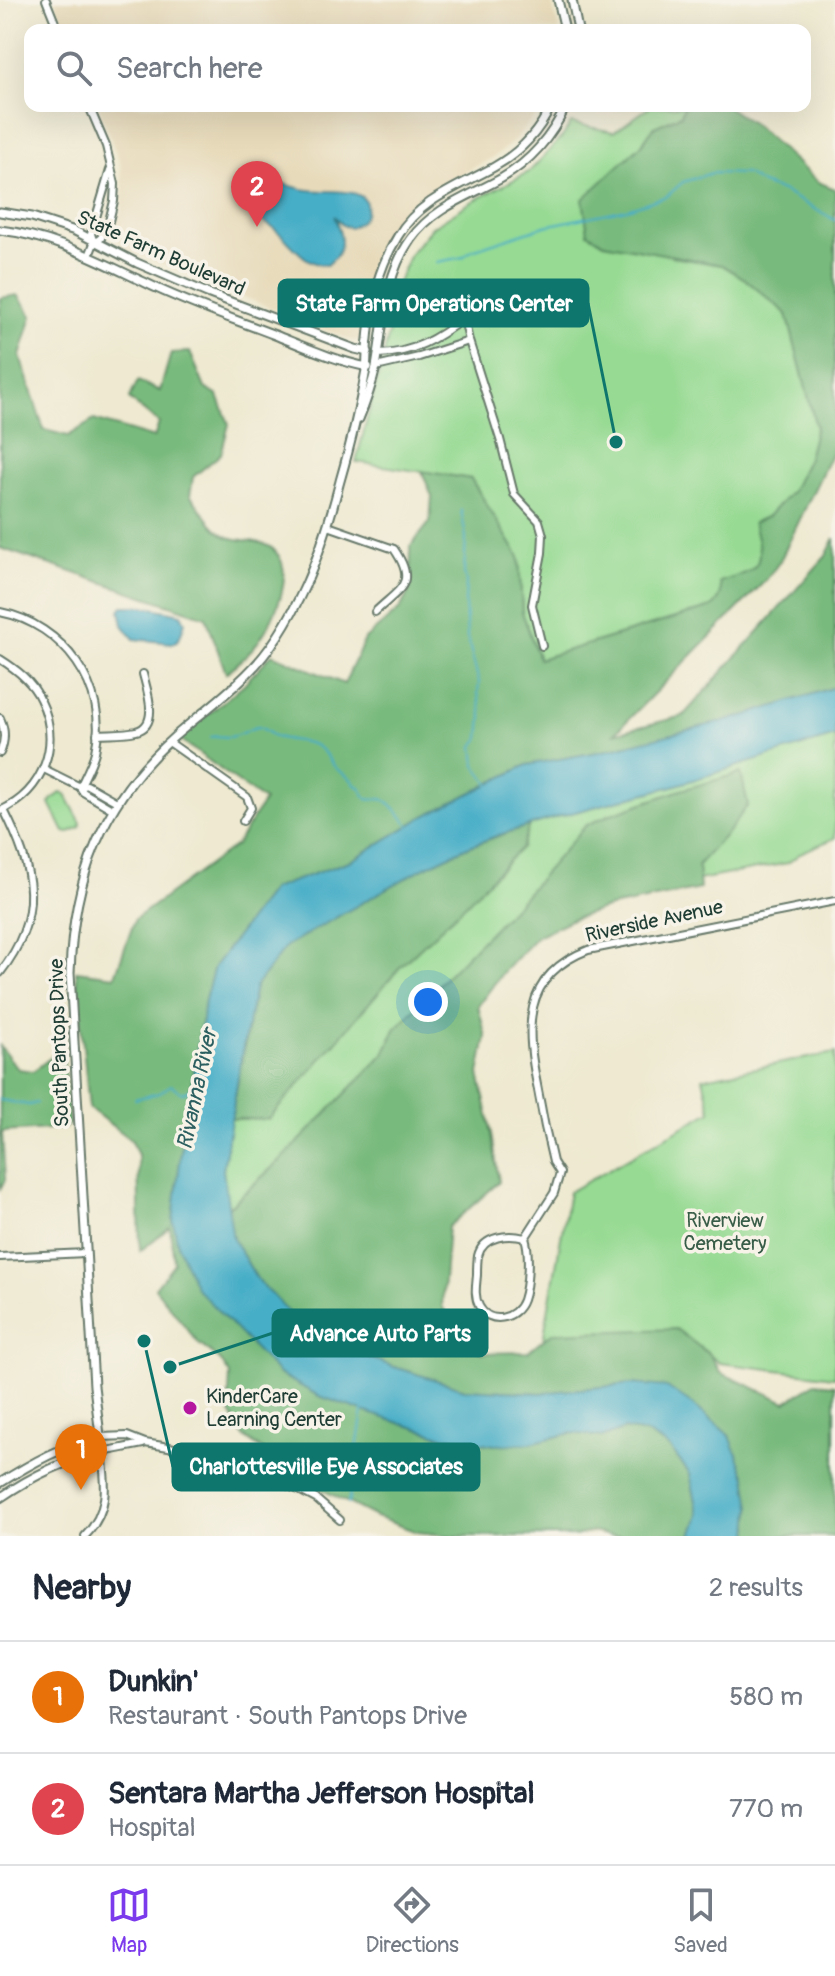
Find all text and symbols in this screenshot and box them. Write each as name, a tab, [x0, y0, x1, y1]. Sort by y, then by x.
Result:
search box	[24, 24, 811, 112]
icon: search	[52, 46, 96, 90]
text: Search here	[116, 50, 263, 87]
pin: 2	[231, 161, 283, 227]
street label: State Farm Boulevard	[73, 205, 249, 301]
callout: State Farm Operations Center	[279, 280, 588, 326]
text: State Farm Operations Center	[295, 290, 574, 318]
street label: Riverside Avenue	[583, 894, 725, 948]
street label: South Pantops Drive	[44, 958, 74, 1128]
your location	[408, 982, 448, 1022]
water label: Rivanna River	[171, 1023, 224, 1152]
park label: Riverview Cemetery	[683, 1208, 767, 1256]
callout: Advance Auto Parts	[273, 1310, 487, 1356]
text: Advance Auto Parts	[289, 1320, 471, 1348]
place label: KinderCare Learning Center	[206, 1384, 342, 1432]
marker: KinderCare Learning Center	[181, 1399, 199, 1417]
pin: 1	[55, 1424, 107, 1490]
callout: Charlottesville Eye Associates	[173, 1444, 479, 1490]
text: Charlottesville Eye Associates	[189, 1453, 463, 1481]
text: Nearby	[32, 1567, 131, 1610]
text: 2 results	[709, 1572, 803, 1604]
text: Dunkin'	[108, 1663, 199, 1700]
text: 1	[53, 1681, 63, 1713]
text: 580 m	[729, 1681, 803, 1713]
text: Restaurant · South Pantops Drive	[108, 1700, 467, 1732]
text: Sentara Martha Jefferson Hospital	[108, 1775, 535, 1812]
text: 2	[51, 1793, 65, 1825]
text: 770 m	[729, 1793, 803, 1825]
text: Hospital	[108, 1812, 196, 1844]
tab: Map	[107, 1883, 151, 1959]
tab: Directions	[366, 1883, 459, 1959]
tab: Saved	[673, 1883, 728, 1959]

